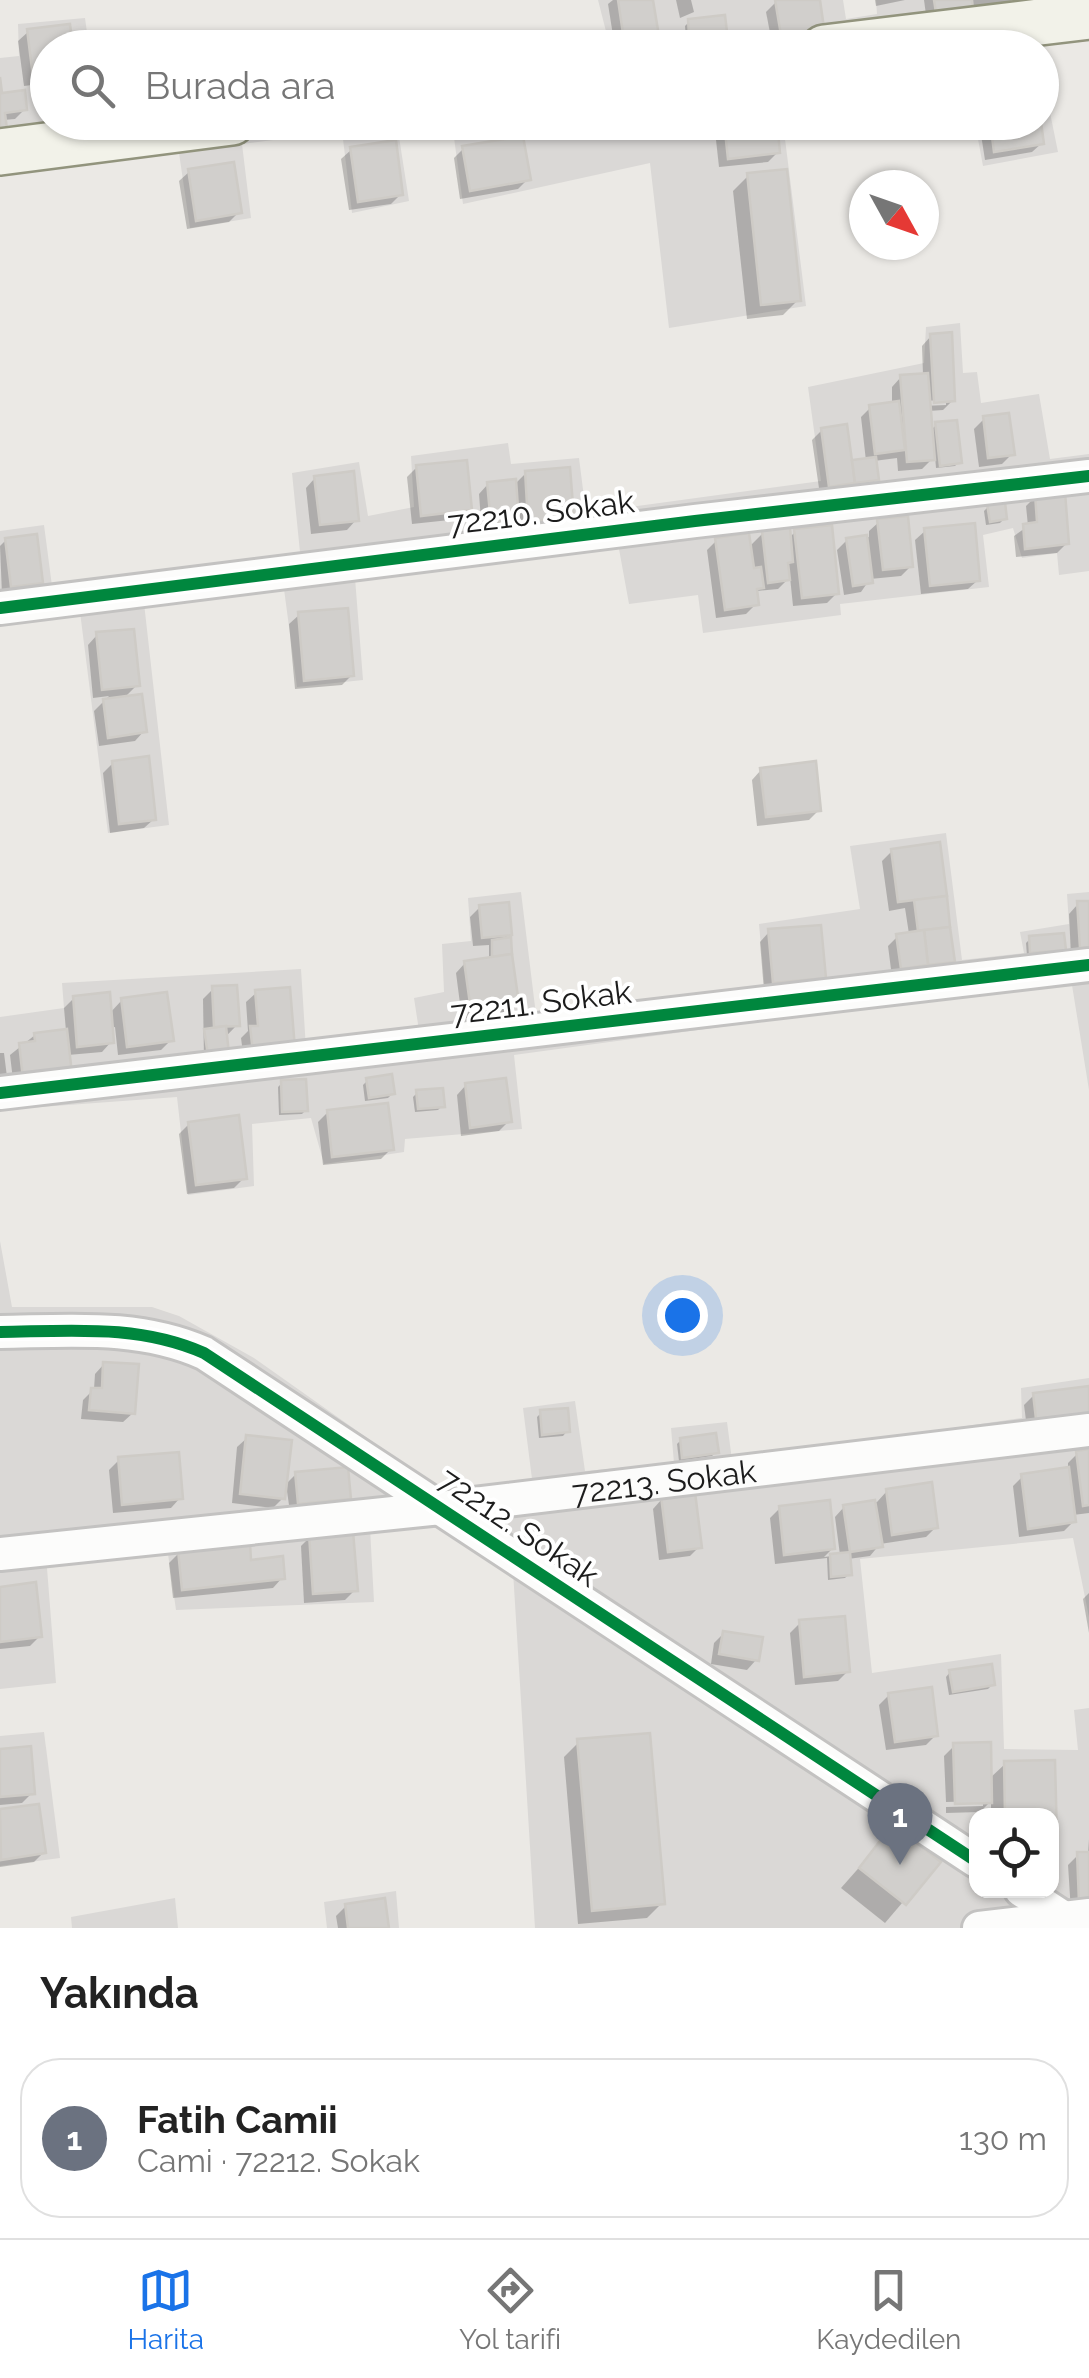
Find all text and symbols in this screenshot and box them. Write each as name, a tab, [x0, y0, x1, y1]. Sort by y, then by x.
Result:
search box	[30, 30, 1059, 140]
icon: search	[65, 58, 120, 113]
text: Burada ara	[145, 63, 336, 108]
north arrow	[849, 170, 939, 260]
street label: 72210. Sokak	[446, 482, 636, 542]
street label: 72211. Sokak	[449, 973, 634, 1031]
your location	[657, 1290, 708, 1341]
street label: 72213. Sokak	[570, 1452, 758, 1511]
street label: 72212. Sokak	[432, 1460, 606, 1594]
pin: 1	[868, 1782, 932, 1865]
map controls	[969, 1808, 1059, 1898]
button: locate	[969, 1808, 1059, 1898]
text: Yakında	[40, 1969, 199, 2018]
text: Fatih Camii	[137, 2097, 338, 2142]
text: 1	[67, 2120, 82, 2157]
text: 130 m	[959, 2120, 1047, 2157]
text: Cami · 72212. Sokak	[137, 2142, 420, 2179]
tab: Harita	[128, 2263, 204, 2356]
tab: Yol tarifi	[459, 2263, 561, 2356]
tab: Kaydedilen	[816, 2263, 961, 2356]

